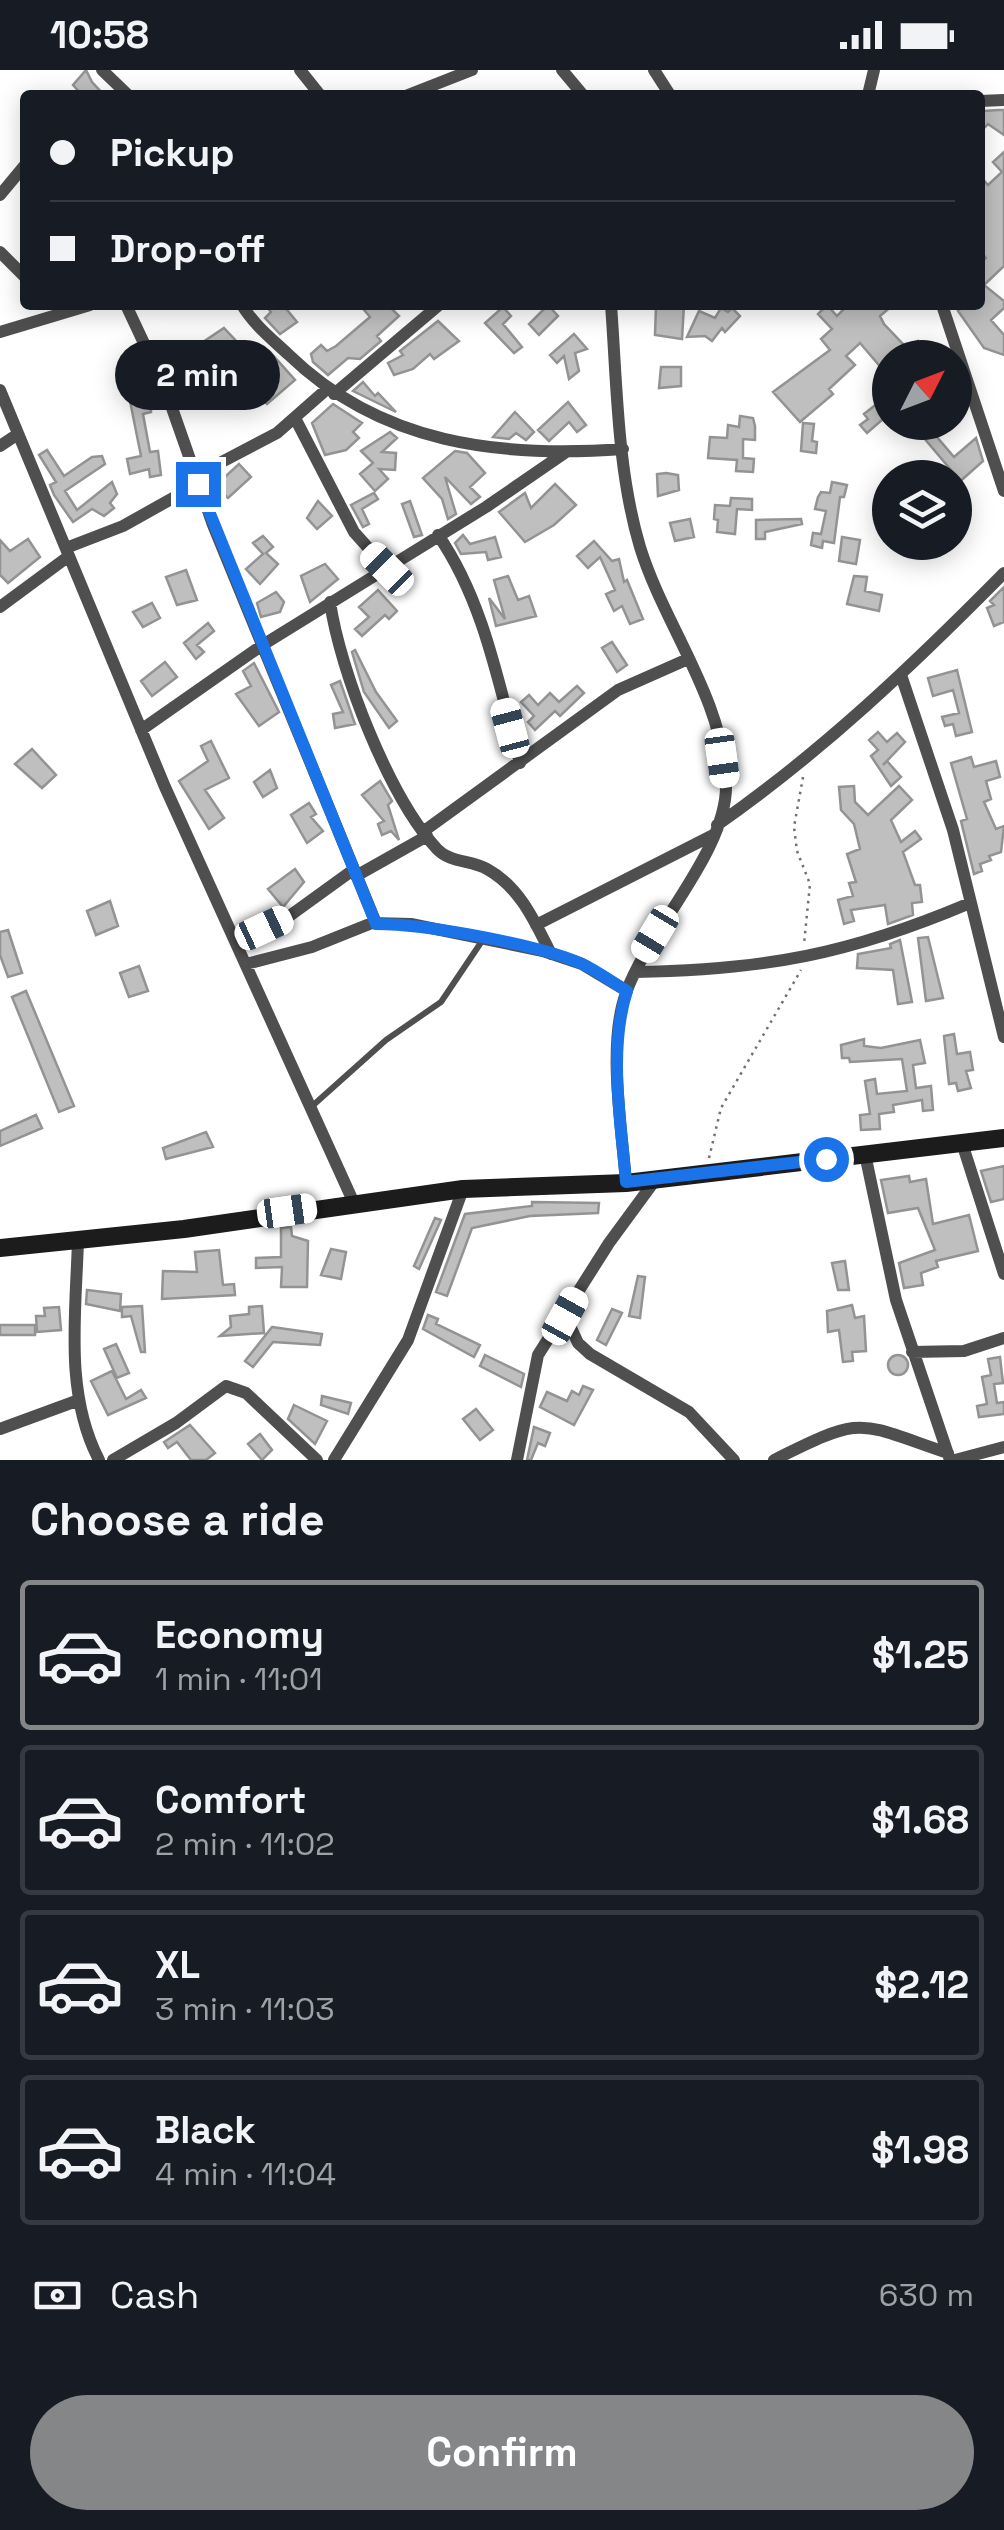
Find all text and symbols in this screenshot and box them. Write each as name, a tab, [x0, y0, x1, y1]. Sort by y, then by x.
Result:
text: 10:58	[50, 11, 149, 59]
text: Pickup	[110, 129, 234, 177]
text: Drop-off	[110, 225, 265, 273]
callout: 2 min	[116, 339, 280, 409]
north arrow	[872, 340, 972, 440]
map controls	[872, 340, 972, 560]
text: 2 min	[156, 355, 239, 395]
button: layers	[872, 460, 972, 560]
route end	[176, 462, 221, 507]
car	[355, 537, 419, 601]
car	[488, 695, 532, 761]
car	[703, 726, 741, 790]
car	[627, 901, 683, 967]
car	[230, 902, 298, 954]
route start	[804, 1137, 849, 1182]
car	[255, 1192, 319, 1230]
car	[537, 1282, 593, 1350]
text: Choose a ride	[30, 1491, 325, 1548]
icon: car	[35, 1610, 125, 1700]
text: Economy	[155, 1611, 324, 1659]
text: $1.25	[872, 1631, 969, 1679]
text: 1 min · 11:01	[155, 1659, 323, 1699]
icon: car	[35, 1775, 125, 1865]
text: Comfort	[155, 1776, 306, 1824]
text: $1.68	[872, 1796, 969, 1844]
text: 2 min · 11:02	[155, 1824, 335, 1864]
icon: car	[35, 1940, 125, 2030]
text: XL	[155, 1941, 200, 1989]
text: $2.12	[874, 1961, 969, 2009]
text: 3 min · 11:03	[155, 1989, 335, 2029]
icon: car	[35, 2105, 125, 2195]
text: Black	[155, 2106, 256, 2154]
text: $1.98	[871, 2126, 969, 2174]
text: 4 min · 11:04	[155, 2154, 336, 2194]
icon: cash	[30, 2268, 85, 2323]
text: Cash	[110, 2271, 199, 2319]
text: 630 m	[879, 2275, 974, 2315]
button: Confirm	[30, 2395, 974, 2510]

